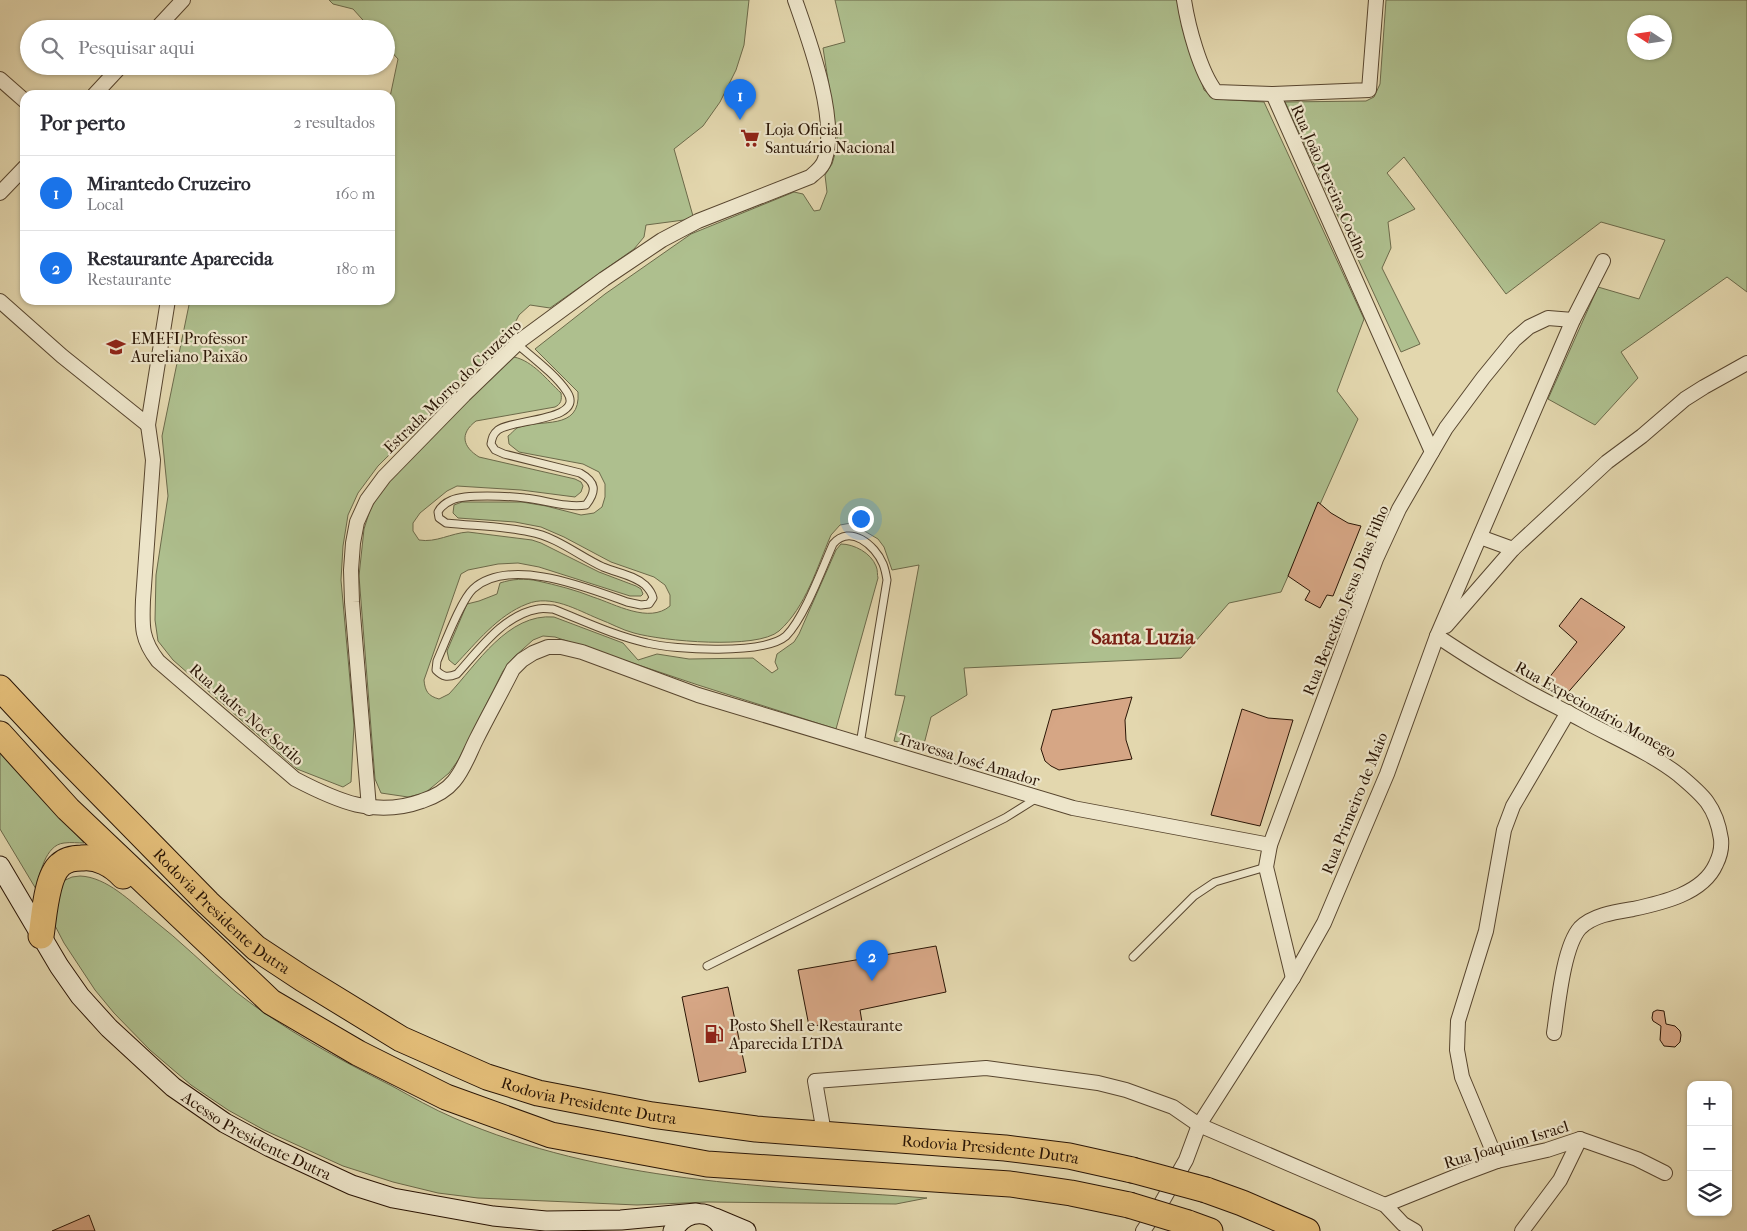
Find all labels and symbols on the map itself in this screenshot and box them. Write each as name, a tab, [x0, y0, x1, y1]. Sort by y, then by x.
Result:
north arrow	[1627, 15, 1672, 60]
pin: 1	[724, 79, 756, 120]
street label: Rua João Pereira Coelho	[1287, 101, 1372, 261]
place label: Loja Oficial Santuário Nacional	[765, 120, 895, 157]
supermarket icon: Loja Oficial Santuário Nacional	[739, 127, 761, 149]
street label: Estrada Morro do Cruzeiro	[380, 316, 525, 457]
place label: EMEFI Professor Aureliano Paixão	[130, 329, 248, 366]
school or university icon: EMEFI Professor Aureliano Paixão	[105, 336, 127, 358]
street label: Rua Benedito Jesus Dias Filho	[1299, 502, 1392, 698]
your location	[848, 506, 874, 532]
district label: Santa Luzia	[1091, 625, 1196, 649]
street label: Rua Expecionário Monego	[1512, 657, 1680, 762]
street label: Rua Padre Noé Sotilo	[186, 660, 308, 769]
street label: Travessa José Amador	[896, 729, 1042, 790]
street label: Rua Primeiro de Maio	[1317, 729, 1392, 877]
street label: Rodovia Presidente Dutra	[149, 844, 294, 978]
pin: 2	[856, 940, 888, 981]
place label: Posto Shell e Restaurante Aparecida LTDA	[728, 1016, 903, 1053]
fuel station icon: Posto Shell e Restaurante Aparecida LTDA	[703, 1023, 725, 1045]
street label: Rodovia Presidente Dutra	[499, 1073, 678, 1128]
street label: Acesso Presidente Dutra	[177, 1087, 335, 1184]
street label: Rua Joaquim Israel	[1441, 1116, 1572, 1173]
street label: Rodovia Presidente Dutra	[901, 1131, 1082, 1168]

